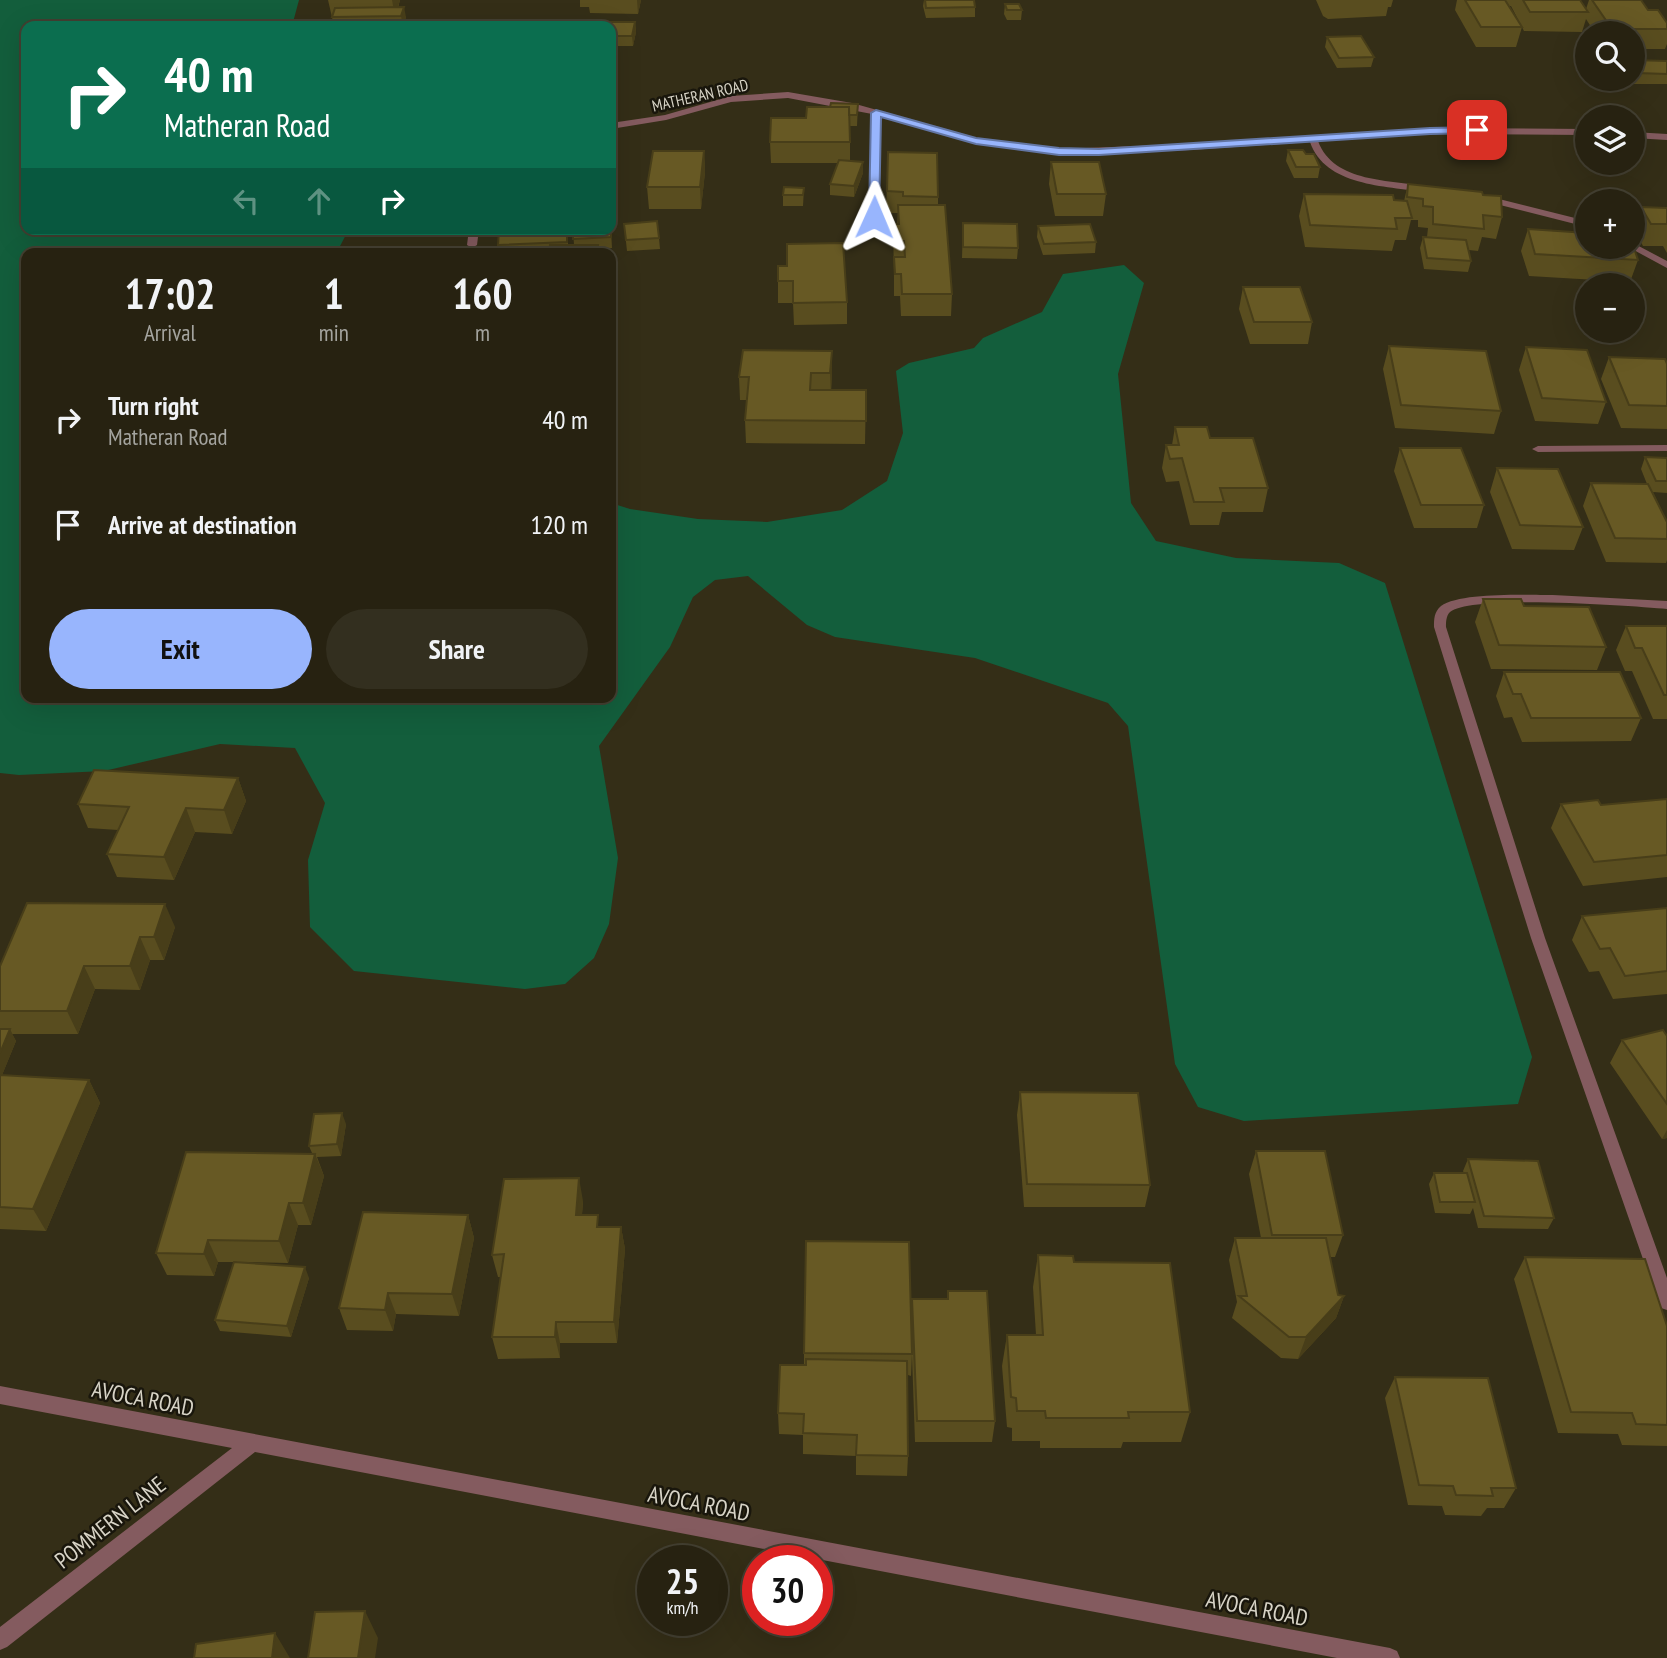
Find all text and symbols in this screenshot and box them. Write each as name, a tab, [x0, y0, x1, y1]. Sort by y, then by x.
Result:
map controls	[1575, 21, 1645, 343]
button: search	[1575, 21, 1645, 91]
text: 40 m	[164, 42, 253, 106]
icon: right	[49, 49, 140, 140]
street label: MATHERAN ROAD	[650, 74, 750, 116]
pin	[1447, 100, 1507, 160]
text: Matheran Road	[164, 104, 330, 146]
button: layers	[1575, 105, 1645, 175]
icon: arrive	[1458, 111, 1496, 149]
position arrow	[837, 180, 911, 254]
icon: left	[227, 182, 265, 220]
icon: ahead	[300, 182, 338, 220]
icon: right	[373, 182, 411, 220]
button: +	[1575, 189, 1645, 259]
text: 17:02	[124, 266, 215, 321]
text: 1	[324, 266, 344, 321]
text: 160	[452, 266, 513, 321]
button: −	[1575, 273, 1645, 343]
text: Arrival	[144, 318, 196, 347]
text: min	[319, 318, 349, 347]
text: m	[475, 318, 490, 347]
text: Turn right	[108, 389, 199, 422]
icon: right	[49, 401, 87, 439]
text: 40 m	[542, 403, 588, 436]
text: Matheran Road	[108, 422, 228, 451]
icon: arrive	[49, 506, 87, 544]
text: Arrive at destination	[108, 508, 297, 541]
text: 120 m	[530, 508, 588, 541]
button: Exit	[49, 609, 312, 689]
button: Share	[326, 609, 588, 689]
street label: AVOCA ROAD	[90, 1374, 196, 1422]
street label: POMMERN LANE	[49, 1470, 171, 1574]
street label: AVOCA ROAD	[646, 1479, 752, 1527]
speed limit sign: 30	[742, 1545, 833, 1636]
text: 25	[666, 1558, 699, 1604]
street label: AVOCA ROAD	[1204, 1584, 1310, 1632]
text: km/h	[667, 1596, 698, 1619]

